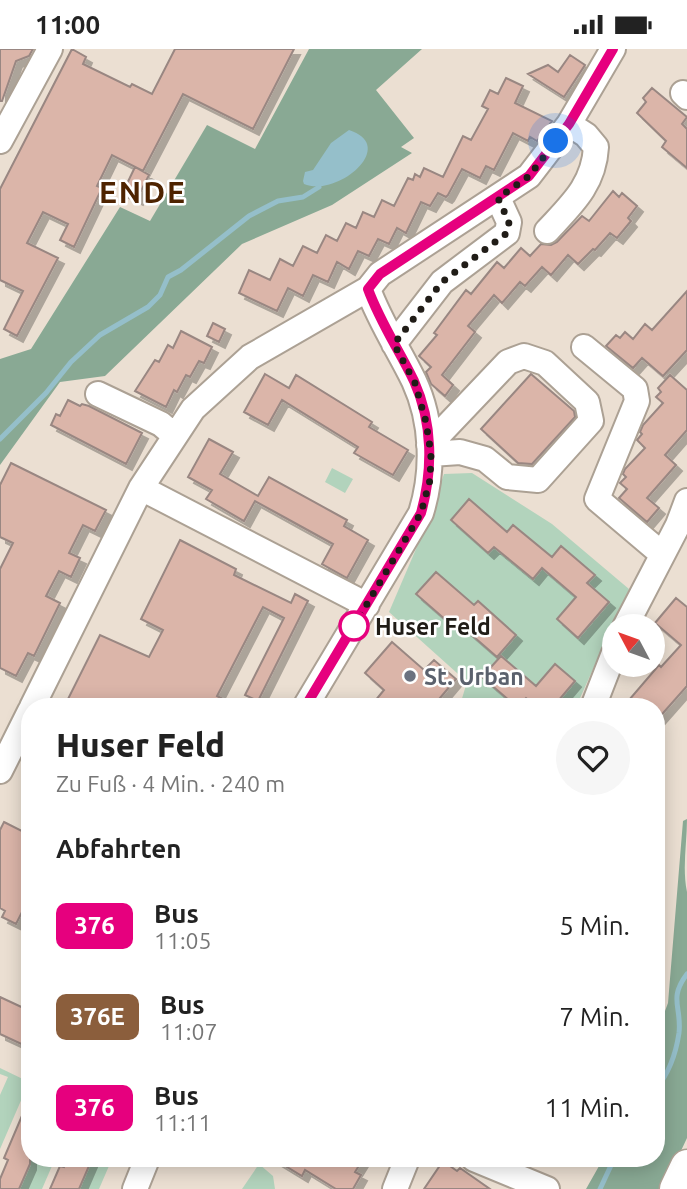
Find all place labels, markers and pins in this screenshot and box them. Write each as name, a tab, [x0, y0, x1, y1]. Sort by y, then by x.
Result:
marker: Huser Feld	[339, 611, 369, 641]
place label: Huser Feld	[375, 614, 491, 639]
place label: St. Urban	[424, 664, 524, 689]
marker: St. Urban	[402, 668, 418, 684]

